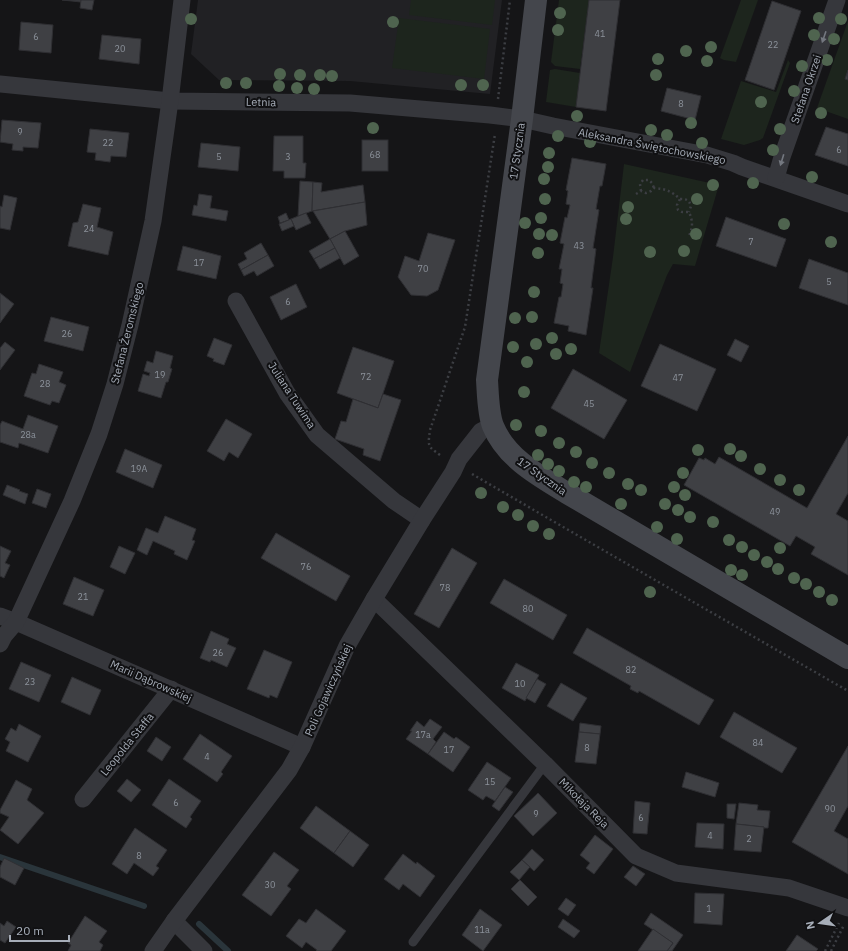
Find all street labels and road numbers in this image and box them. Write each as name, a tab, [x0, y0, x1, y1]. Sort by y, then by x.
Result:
street label: Stefana Okrzei	[788, 53, 824, 125]
street label: Letnia	[246, 95, 276, 109]
street label: 17 Stycznia	[506, 122, 528, 180]
street label: Aleksandra Świętochowskiego	[577, 125, 727, 167]
street label: Stefana Żeromskiego	[108, 281, 146, 385]
street label: Juliana Tuwima	[265, 359, 319, 431]
street label: 17 Stycznia	[515, 454, 569, 498]
street label: Poli Gojawiczyńskiej	[301, 642, 355, 738]
street label: Marii Dąbrowskiej	[108, 657, 194, 705]
street label: Leopolda Staffa	[97, 710, 157, 778]
street label: Mikołaja Reja	[556, 775, 612, 831]

